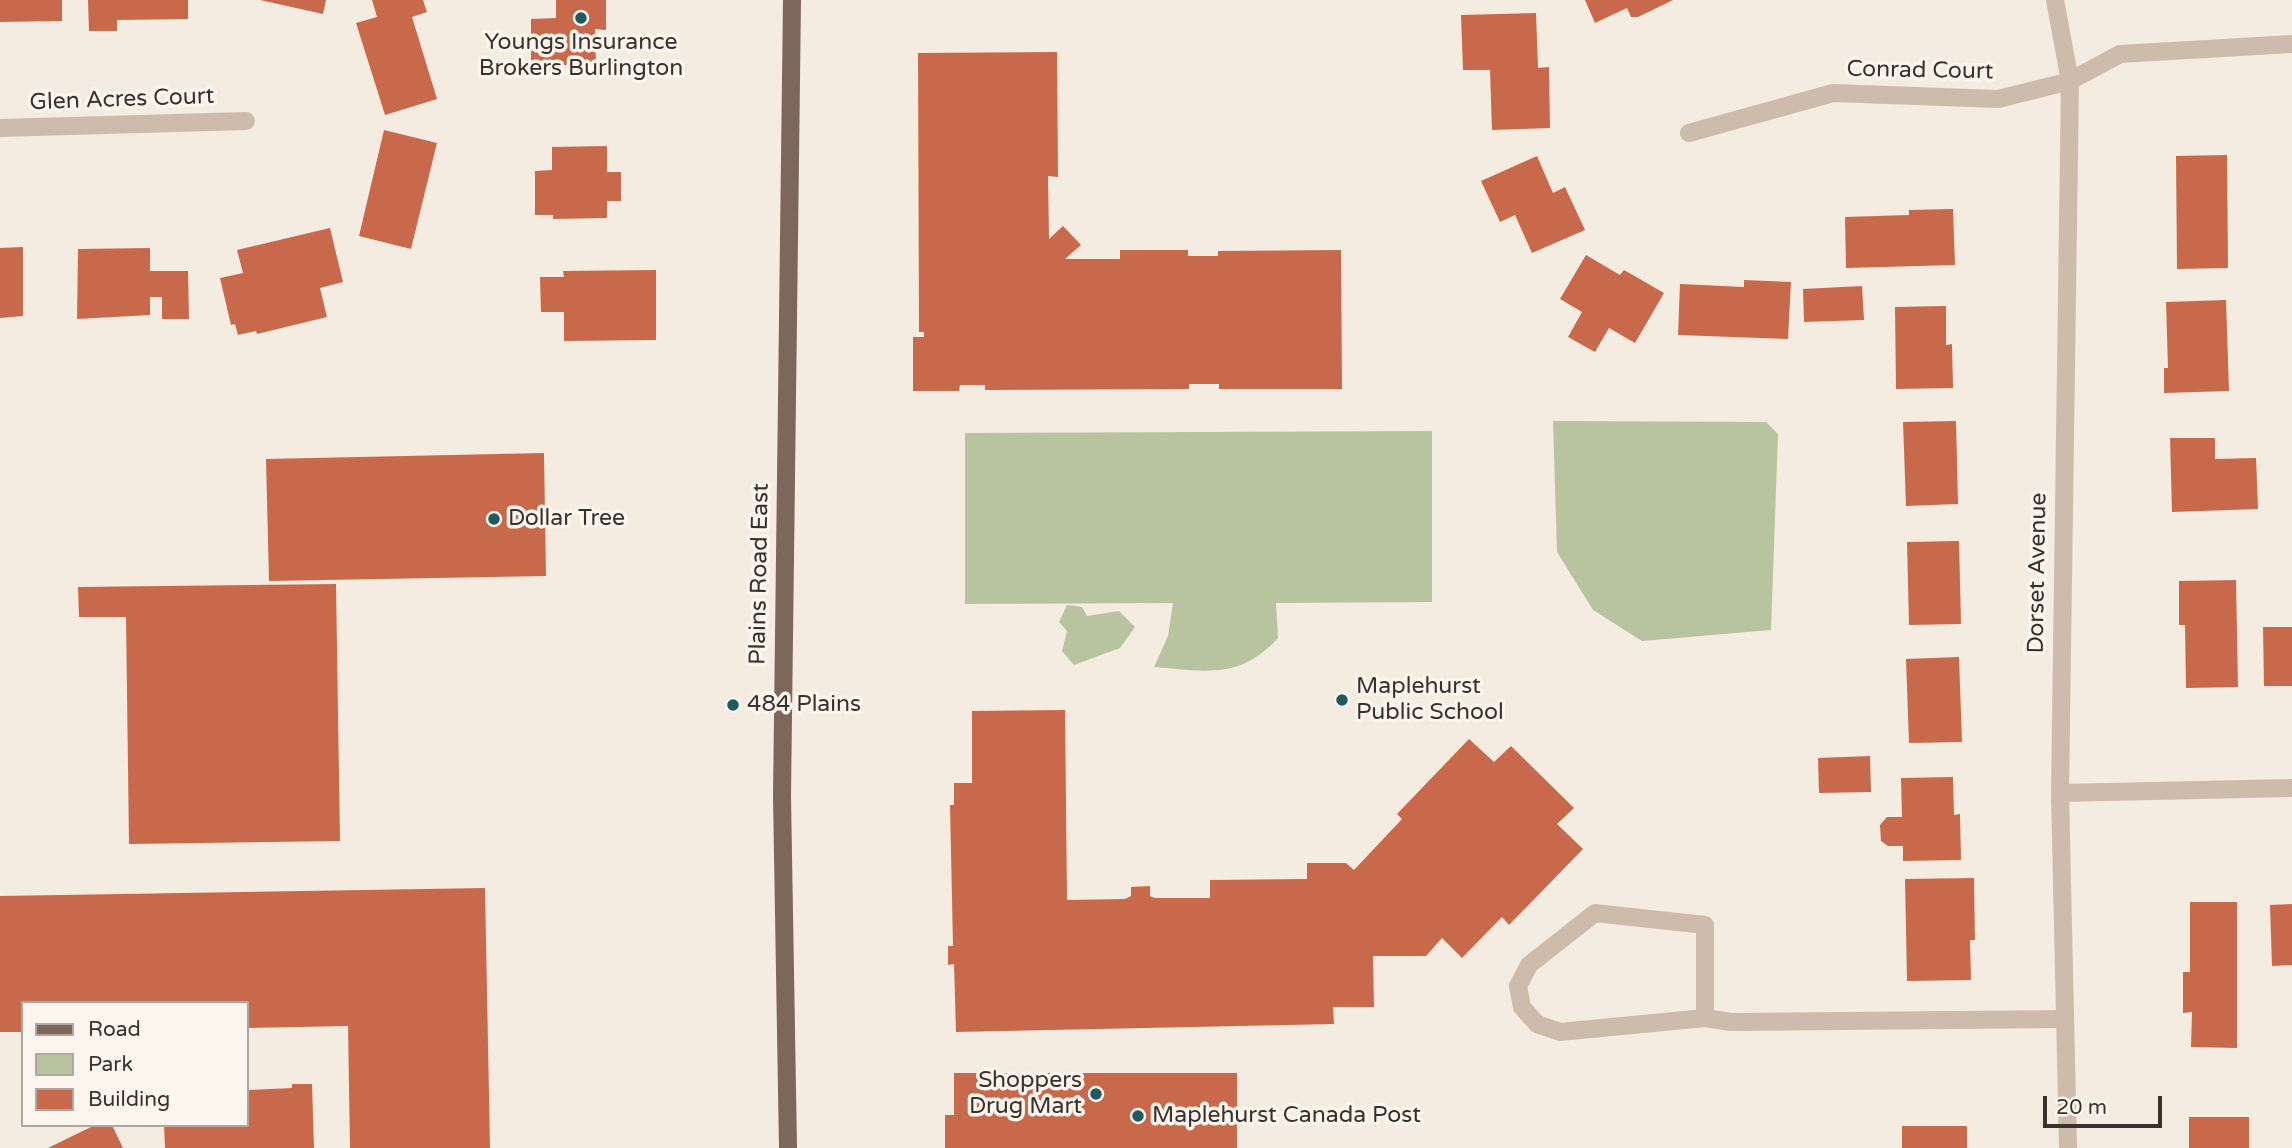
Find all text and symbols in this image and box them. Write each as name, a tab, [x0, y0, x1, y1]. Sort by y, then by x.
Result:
marker: Youngs Insurance Brokers Burlington	[573, 10, 589, 26]
place label: Youngs Insurance Brokers Burlington	[479, 29, 683, 83]
street label: Conrad Court	[1846, 56, 1994, 86]
street label: Glen Acres Court	[29, 83, 215, 117]
street label: Plains Road East	[745, 483, 775, 665]
street label: Dorset Avenue	[2023, 492, 2053, 654]
place label: Dollar Tree	[508, 505, 625, 533]
marker: Dollar Tree	[486, 511, 502, 527]
place label: Maplehurst Public School	[1356, 673, 1504, 727]
place label: 484 Plains	[747, 691, 861, 719]
marker: Maplehurst Public School	[1334, 692, 1350, 708]
marker: 484 Plains	[725, 697, 741, 713]
legend	[21, 1001, 248, 1127]
text: Road	[88, 1017, 141, 1042]
text: Park	[88, 1052, 133, 1077]
place label: Shoppers Drug Mart	[969, 1067, 1082, 1121]
scale bar	[2047, 1082, 2166, 1126]
marker: Shoppers Drug Mart	[1088, 1086, 1104, 1102]
text: Building	[88, 1087, 170, 1112]
text: 20 m	[2056, 1095, 2107, 1120]
place label: Maplehurst Canada Post	[1152, 1102, 1421, 1130]
marker: Maplehurst Canada Post	[1130, 1108, 1146, 1124]

